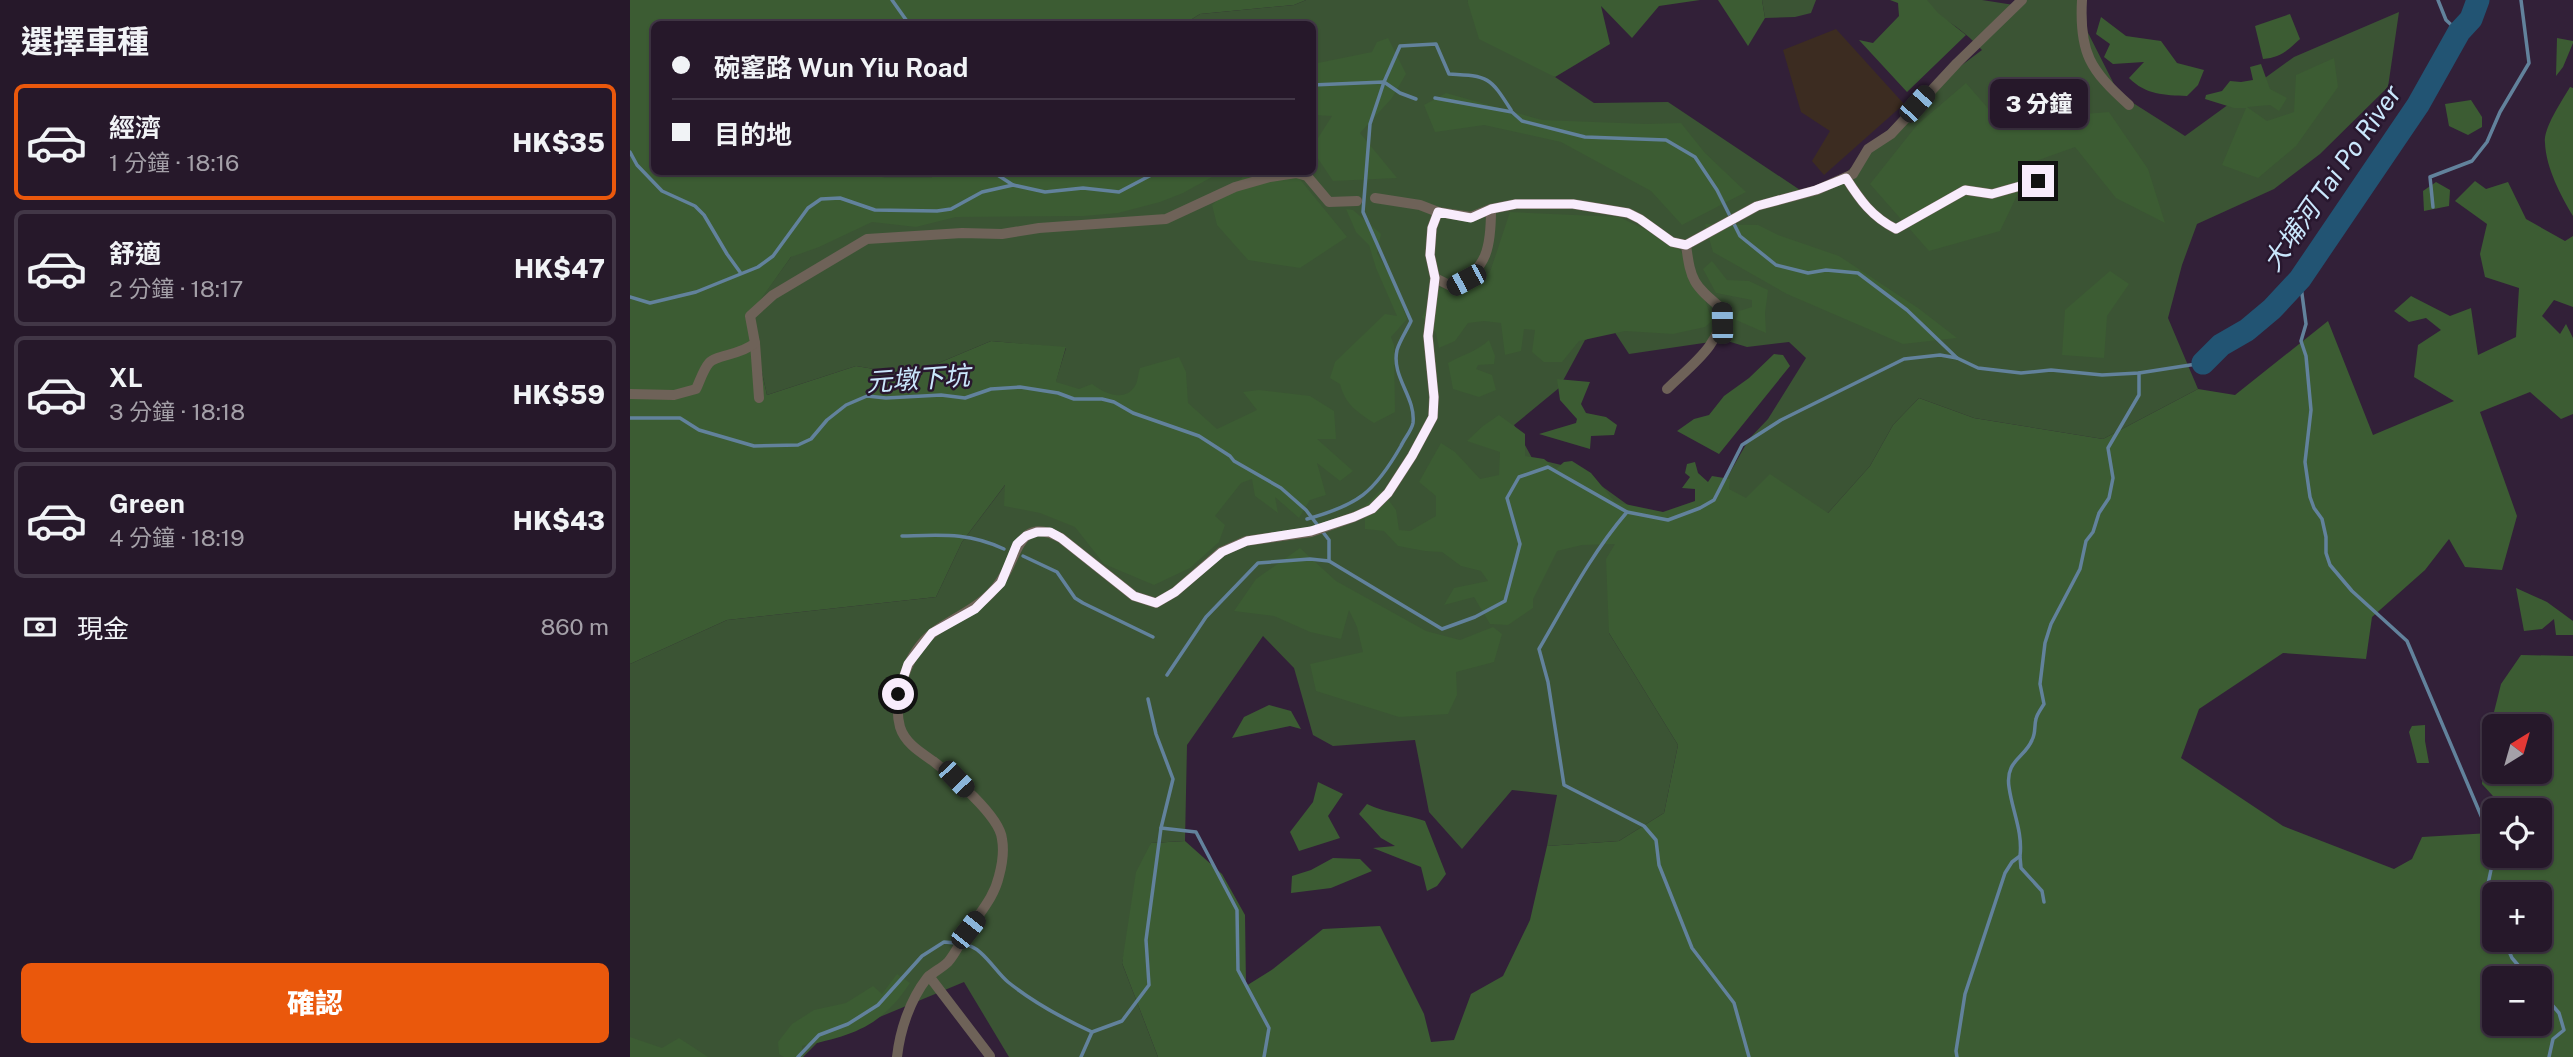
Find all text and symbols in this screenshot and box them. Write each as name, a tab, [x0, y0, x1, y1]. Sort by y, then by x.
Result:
text: 選擇車種	[21, 23, 149, 60]
text: 碗窰路 Wun Yiu Road	[714, 52, 968, 83]
water label: 大埔河 Tai Po River	[2256, 79, 2407, 276]
callout: 3 分鐘	[1989, 80, 2087, 128]
car	[1896, 81, 1939, 127]
text: 3 分鐘	[2006, 90, 2072, 117]
icon: car	[25, 111, 88, 174]
text: 經濟	[109, 112, 161, 143]
text: 目的地	[714, 119, 792, 150]
text: HK$35	[512, 127, 605, 158]
text: 1 分鐘 · 18:16	[109, 149, 239, 176]
route end	[2022, 165, 2054, 197]
icon: car	[25, 237, 88, 300]
text: 舒適	[109, 238, 161, 269]
text: HK$47	[514, 253, 605, 284]
car	[1443, 261, 1490, 299]
text: 2 分鐘 · 18:17	[109, 275, 243, 302]
car	[1712, 302, 1733, 344]
water label: 元墩下坑	[865, 359, 975, 398]
text: XL	[109, 362, 143, 393]
icon: car	[25, 363, 88, 426]
text: HK$59	[512, 379, 605, 410]
text: 3 分鐘 · 18:18	[109, 398, 245, 425]
text: Green	[109, 488, 185, 519]
icon: car	[25, 489, 88, 552]
text: HK$43	[513, 505, 605, 536]
text: 4 分鐘 · 18:19	[109, 524, 245, 551]
icon: cash	[21, 608, 59, 646]
text: 現金	[77, 613, 129, 644]
text: 860 m	[541, 613, 609, 640]
route start	[882, 678, 914, 710]
north arrow	[2482, 714, 2552, 784]
map controls	[2482, 714, 2552, 1036]
car	[934, 757, 979, 801]
button: locate	[2482, 798, 2552, 868]
button: +	[2482, 882, 2552, 952]
car	[947, 907, 990, 953]
button: 確認	[21, 963, 609, 1043]
button: −	[2482, 966, 2552, 1036]

